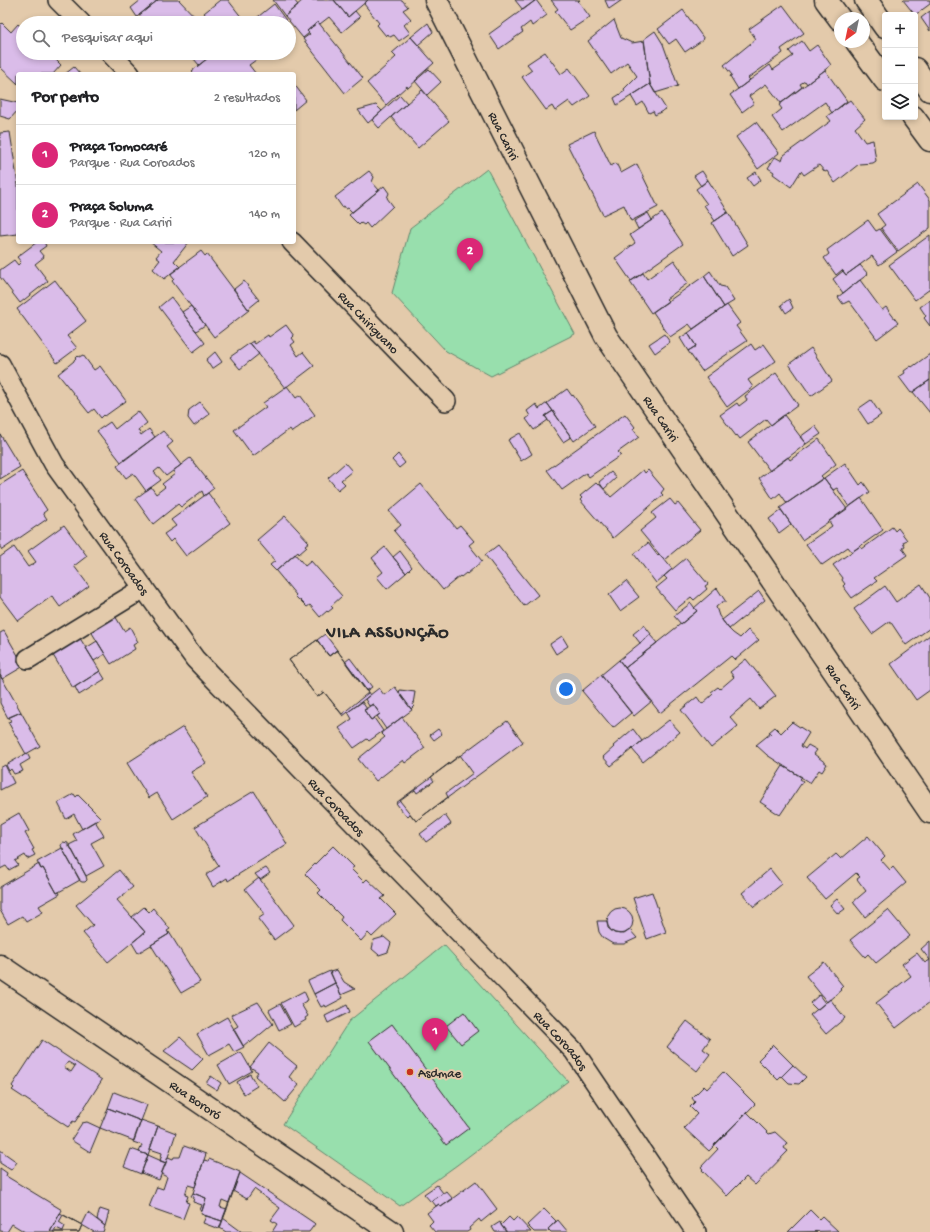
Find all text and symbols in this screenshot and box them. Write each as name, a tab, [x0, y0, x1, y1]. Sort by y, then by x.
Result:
north arrow	[834, 12, 870, 48]
map controls	[882, 12, 918, 120]
button: +	[882, 12, 918, 48]
search box	[16, 16, 296, 60]
icon: search	[30, 27, 52, 49]
text: Pesquisar aqui	[62, 29, 153, 47]
button: −	[882, 48, 918, 84]
button: layers	[882, 84, 918, 120]
text: Por perto	[32, 88, 99, 108]
text: 2 resultados	[214, 91, 280, 106]
street label: Rua Cariri	[484, 110, 521, 164]
text: Praça Tomocaré	[70, 138, 167, 156]
text: 1	[42, 147, 48, 162]
text: 120 m	[249, 147, 280, 162]
text: Parque · Rua Coroados	[70, 156, 195, 171]
text: Praça Soluma	[70, 198, 153, 216]
text: 2	[42, 207, 48, 222]
text: 140 m	[249, 207, 280, 222]
text: Parque · Rua Cariri	[70, 216, 172, 231]
pin: 2	[457, 238, 483, 271]
street label: Rua Chiriguano	[334, 289, 401, 358]
street label: Rua Cariri	[639, 394, 681, 446]
street label: Rua Coroados	[95, 529, 152, 599]
district label: VILA ASSUNÇÃO	[325, 624, 450, 644]
street label: Rua Cariri	[821, 662, 863, 713]
your location	[556, 679, 576, 699]
street label: Rua Coroados	[304, 776, 368, 841]
street label: Rua Coroados	[529, 1009, 590, 1075]
pin: 1	[422, 1018, 448, 1051]
marker: Asdmae	[405, 1067, 415, 1077]
place label: Asdmae	[418, 1067, 462, 1082]
street label: Rua Bororó	[166, 1078, 224, 1124]

